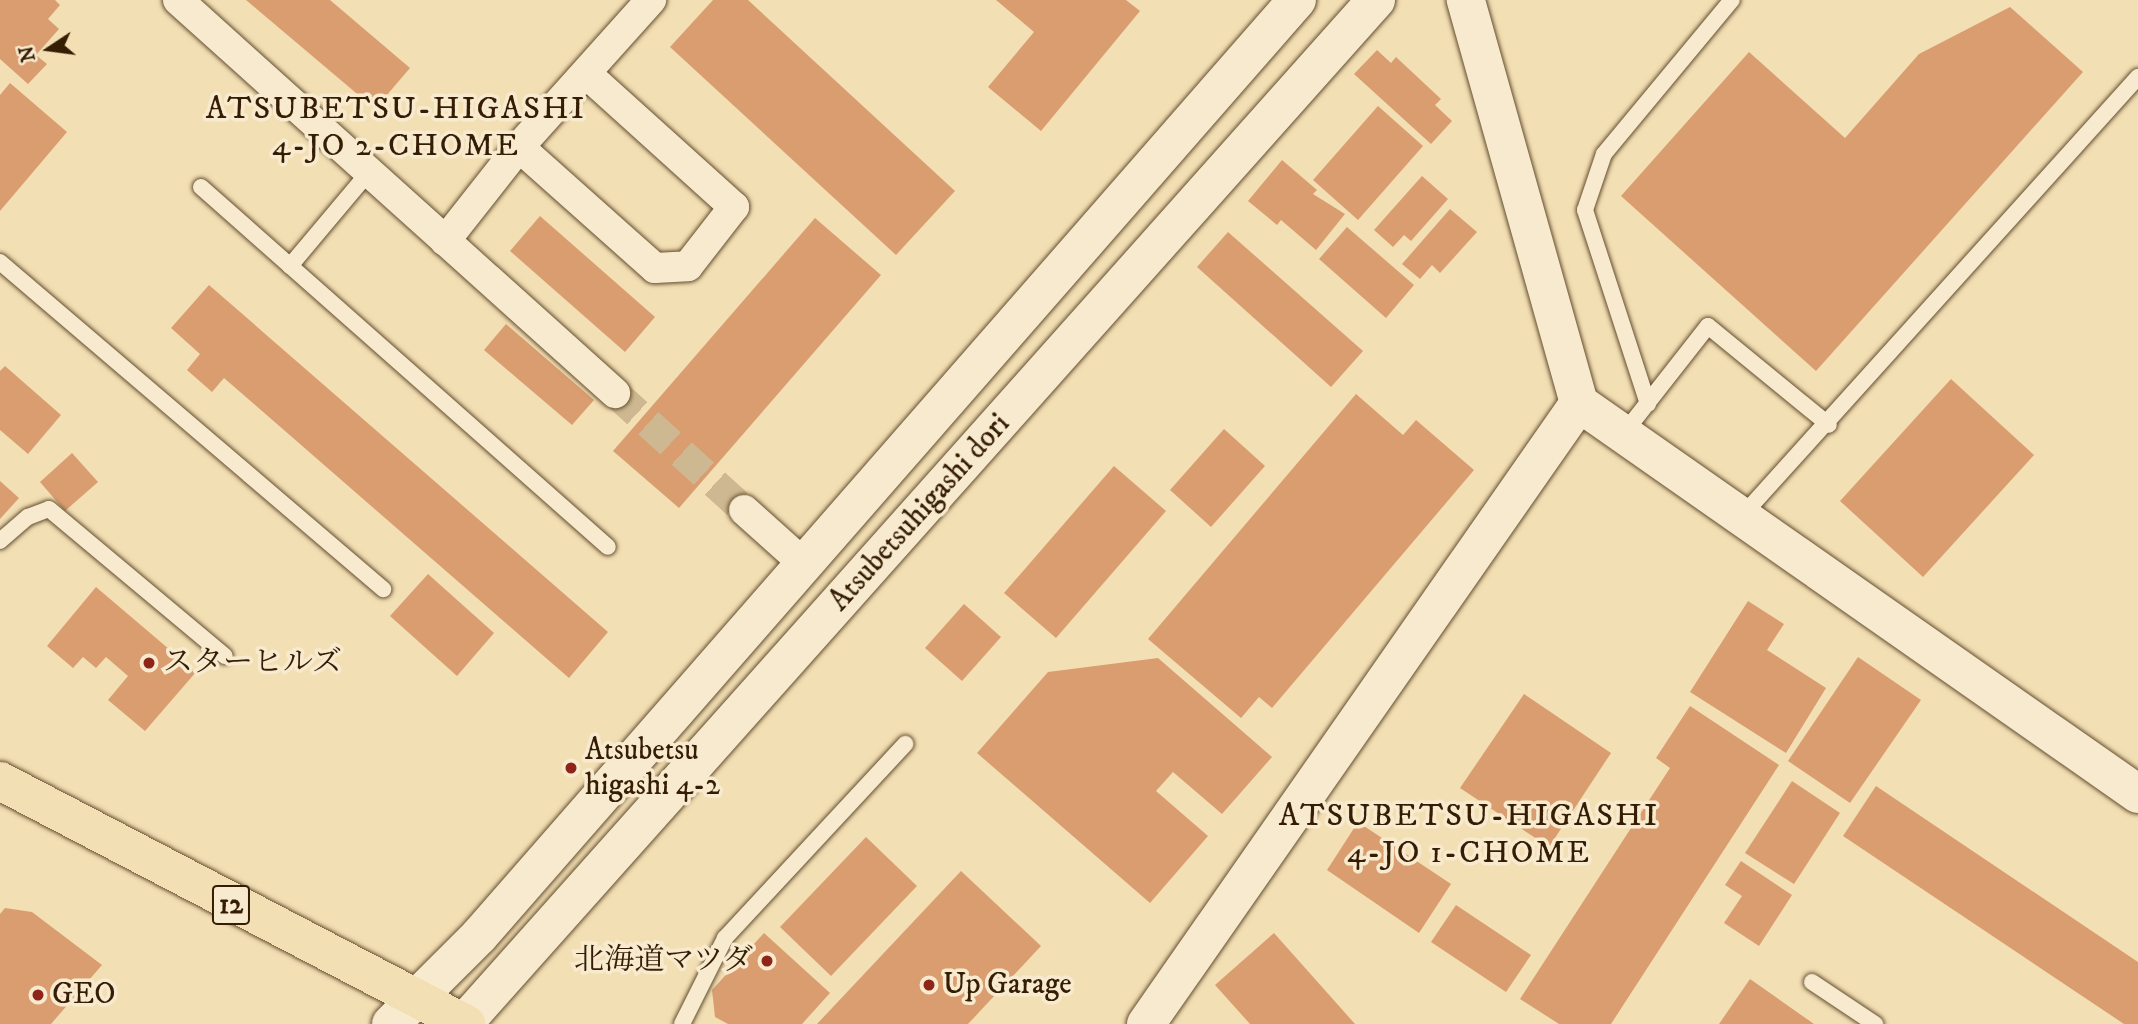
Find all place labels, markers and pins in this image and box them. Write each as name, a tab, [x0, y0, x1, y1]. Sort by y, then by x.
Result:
place label: スターヒルズ	[163, 645, 343, 681]
marker: スターヒルズ	[141, 655, 157, 671]
place label: Atsubetsu higashi 4-2	[585, 733, 720, 804]
marker: Atsubetsu higashi 4-2	[563, 760, 579, 776]
place label: 北海道マツダ	[573, 943, 753, 979]
marker: 北海道マツダ	[759, 953, 775, 969]
place label: Up Garage	[943, 967, 1072, 1003]
place label: GEO	[52, 977, 115, 1013]
marker: Up Garage	[921, 977, 937, 993]
marker: GEO	[30, 987, 46, 1003]

